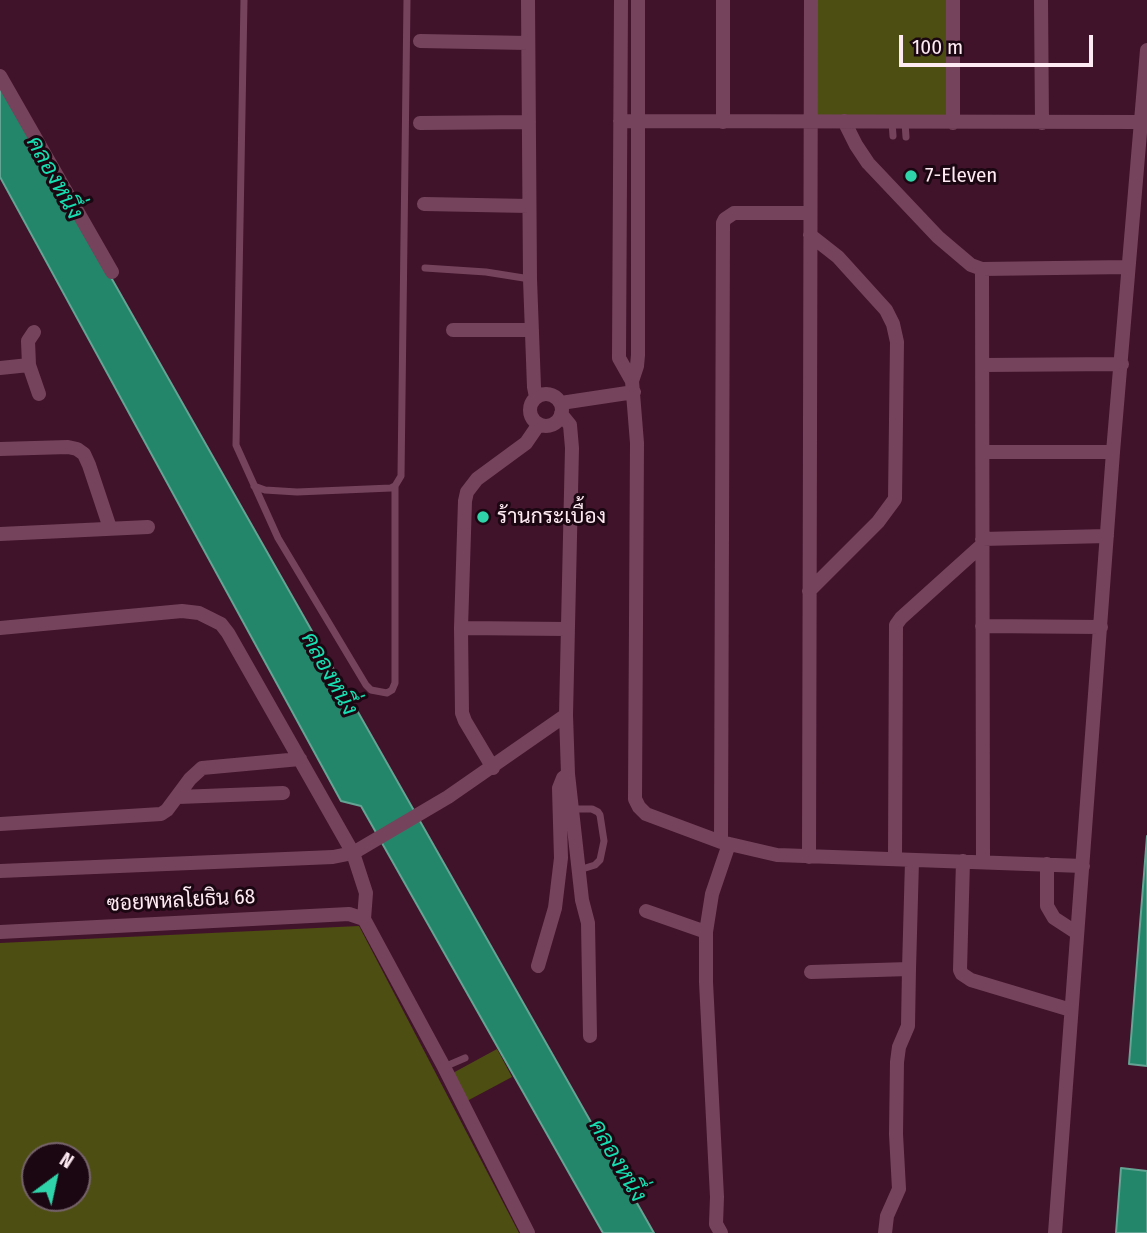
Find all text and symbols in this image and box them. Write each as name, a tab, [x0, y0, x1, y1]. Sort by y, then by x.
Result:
scale bar	[902, 21, 1096, 65]
text: 100 m	[912, 34, 963, 60]
water label: คลองหนึ่ง	[20, 132, 88, 224]
place label: 7-Eleven	[925, 163, 997, 189]
marker: 7-Eleven	[903, 168, 919, 184]
place label: ร้านกระเบื้อง	[497, 504, 606, 530]
marker: ร้านกระเบื้อง	[475, 509, 491, 525]
water label: คลองหนึ่ง	[295, 628, 363, 720]
street label: ซอยพหลโยธิน 68	[106, 885, 256, 917]
water label: คลองหนึ่ง	[582, 1115, 652, 1207]
north arrow	[21, 1142, 91, 1212]
text: N	[56, 1148, 78, 1173]

